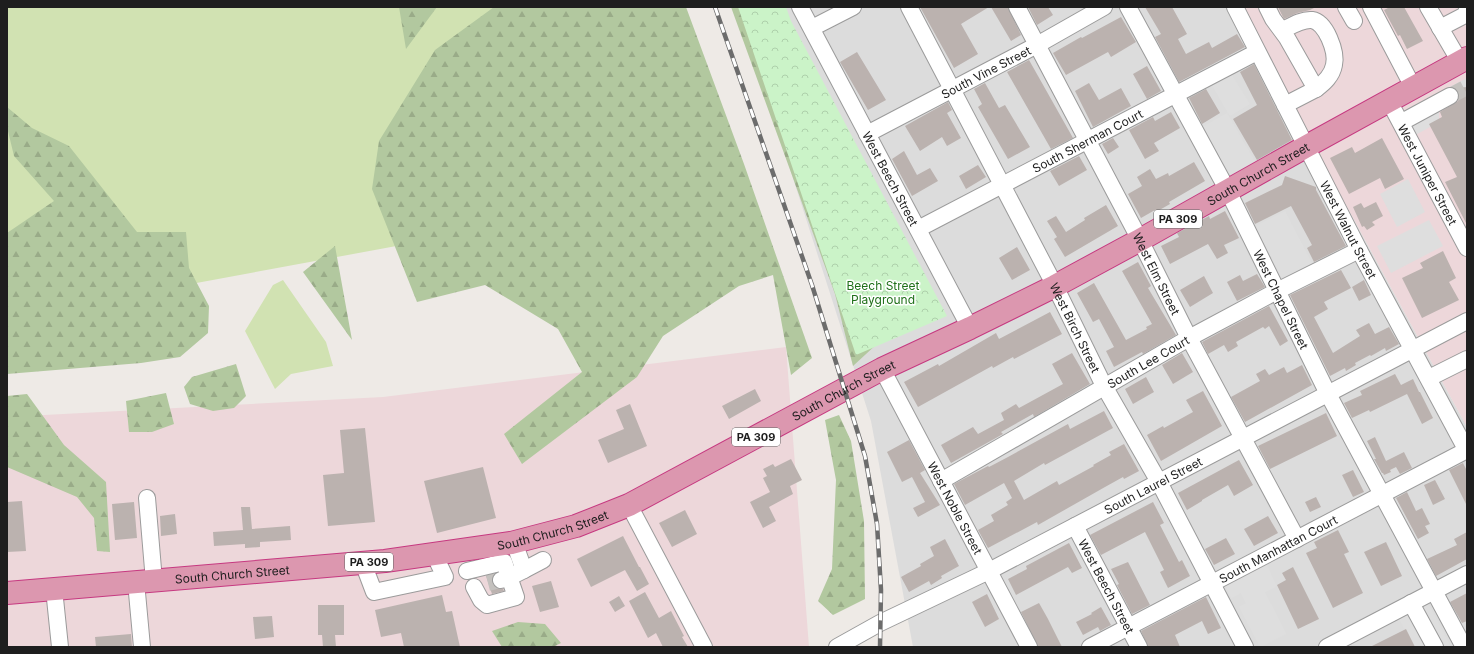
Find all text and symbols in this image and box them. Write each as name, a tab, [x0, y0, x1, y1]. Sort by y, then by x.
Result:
street label: South Vine Street	[938, 42, 1033, 101]
street label: South Sherman Court	[1030, 106, 1145, 176]
street label: West Juniper Street	[1395, 121, 1461, 227]
street label: West Beech Street	[860, 129, 922, 228]
street label: South Church Street	[1204, 139, 1312, 208]
street label: West Walnut Street	[1317, 178, 1380, 281]
road number: PA 309	[1154, 210, 1202, 228]
street label: West Elm Street	[1130, 230, 1184, 317]
street label: West Chapel Street	[1250, 247, 1312, 351]
park label: Beech Street Playground	[846, 278, 920, 307]
street label: West Birch Street	[1047, 280, 1104, 375]
street label: South Lee Court	[1104, 332, 1192, 391]
street label: South Church Street	[789, 357, 897, 424]
road number: PA 309	[732, 428, 780, 446]
street label: South Laurel Street	[1101, 453, 1205, 517]
street label: West Noble Street	[925, 459, 986, 557]
street label: South Church Street	[496, 507, 610, 552]
street label: South Manhattan Court	[1216, 512, 1340, 586]
street label: West Beech Street	[1076, 536, 1138, 636]
road number: PA 309	[345, 553, 393, 571]
street label: South Church Street	[174, 562, 290, 586]

